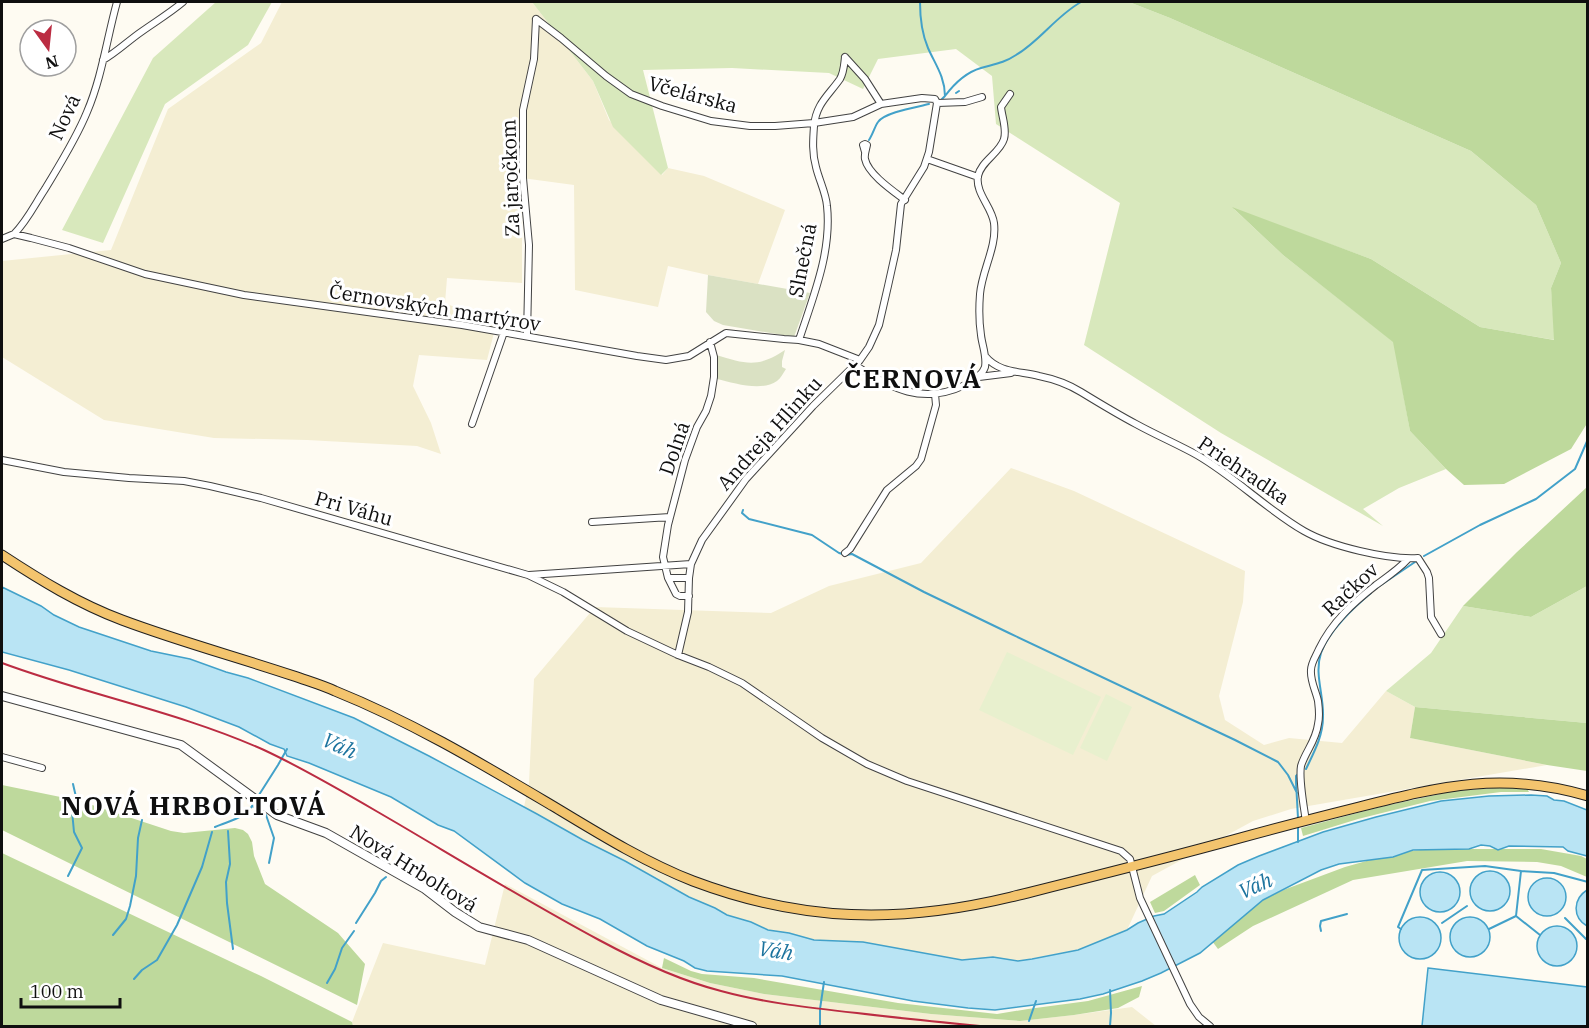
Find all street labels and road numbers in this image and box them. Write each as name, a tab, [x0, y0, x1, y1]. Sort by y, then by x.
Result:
street label: Včelárska	[645, 69, 741, 119]
street label: Nová	[42, 90, 86, 144]
street label: Za jaročkom	[494, 119, 526, 237]
street label: Slnečná	[782, 220, 822, 300]
street label: Černovských martýrov	[327, 277, 543, 337]
street label: Andreja Hlinku	[711, 370, 827, 496]
street label: Dolná	[652, 417, 696, 478]
street label: Priehradka	[1193, 429, 1295, 511]
street label: Pri Váhu	[312, 484, 396, 532]
street label: Račkov	[1316, 556, 1384, 622]
street label: Nová Hrboltová	[345, 818, 483, 918]

